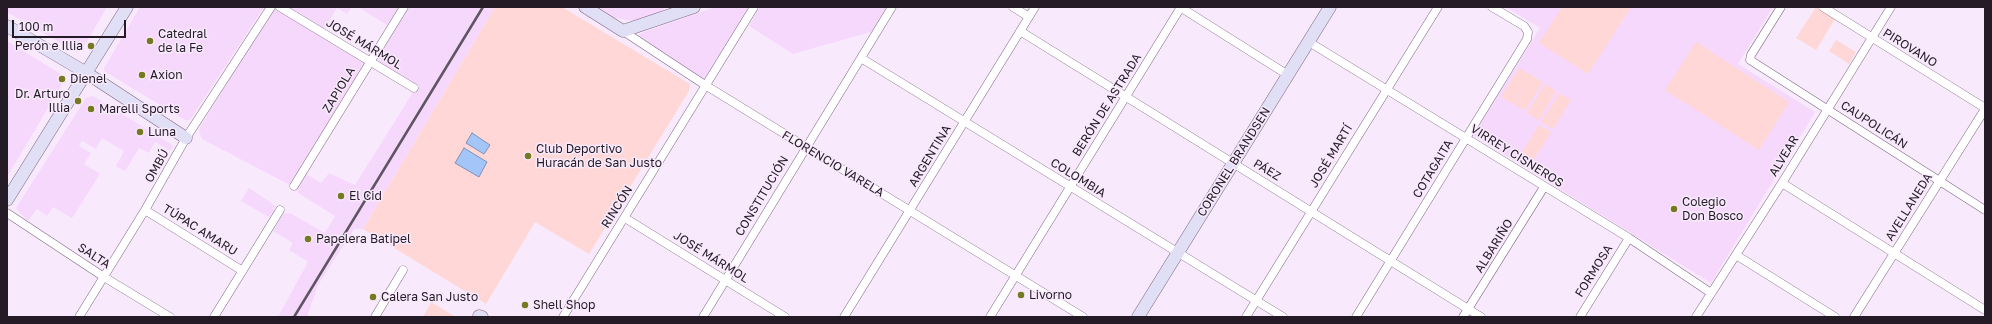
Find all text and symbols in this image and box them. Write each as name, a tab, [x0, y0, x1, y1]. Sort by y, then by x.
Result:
scale bar	[14, 12, 128, 38]
street label: JOSÉ MÁRMOL	[323, 16, 405, 72]
text: 100 m	[19, 19, 53, 34]
street label: PIROVANO	[1880, 26, 1940, 70]
place label: Catedral de la Fe	[158, 27, 207, 55]
marker: Catedral de la Fe	[145, 36, 155, 46]
place label: Perón e Illia	[15, 39, 83, 53]
marker: Perón e Illia	[86, 41, 96, 51]
street label: BERÓN DE ASTRADA	[1069, 51, 1145, 159]
street label: ZAPIOLA	[320, 64, 358, 116]
place label: Axion	[150, 68, 183, 82]
marker: Axion	[137, 70, 147, 80]
place label: Dienel	[70, 72, 107, 86]
marker: Dienel	[57, 74, 67, 84]
place label: Dr. Arturo Illia	[15, 87, 70, 115]
marker: Dr. Arturo Illia	[73, 96, 83, 106]
street label: CAUPOLICÁN	[1838, 98, 1910, 152]
place label: Marelli Sports	[99, 102, 180, 116]
marker: Marelli Sports	[86, 104, 96, 114]
street label: CORONEL BRANDSEN	[1194, 105, 1274, 219]
street label: JOSÉ MARTÍ	[1307, 122, 1355, 190]
street label: VIRREY CISNEROS	[1468, 122, 1566, 190]
street label: ARGENTINA	[906, 123, 954, 189]
place label: Luna	[148, 125, 176, 139]
marker: Luna	[135, 127, 145, 137]
street label: FLORENCIO VARELA	[779, 128, 887, 200]
street label: ALVEAR	[1766, 133, 1802, 179]
street label: COTAGAITA	[1410, 137, 1456, 201]
place label: Club Deportivo Huracán de San Justo	[536, 142, 662, 170]
street label: OMBÚ	[142, 147, 172, 185]
marker: Club Deportivo Huracán de San Justo	[523, 151, 533, 161]
street label: CONSTITUCIÓN	[732, 153, 792, 239]
street label: COLOMBIA	[1048, 155, 1108, 201]
street label: PÁEZ	[1251, 156, 1283, 184]
street label: AVELLANEDA	[1882, 171, 1936, 243]
street label: RINCÓN	[598, 183, 636, 231]
place label: El Cid	[349, 189, 382, 203]
marker: El Cid	[336, 191, 346, 201]
place label: Colegio Don Bosco	[1682, 195, 1743, 223]
street label: TÚPAC AMARU	[160, 201, 240, 259]
marker: Colegio Don Bosco	[1669, 204, 1679, 214]
street label: ALBARIÑO	[1472, 216, 1516, 276]
street label: JOSÉ MÁRMOL	[671, 228, 751, 286]
place label: Papelera Batipel	[316, 232, 411, 246]
marker: Papelera Batipel	[303, 234, 313, 244]
street label: SALTA	[75, 240, 113, 272]
street label: FORMOSA	[1572, 242, 1616, 300]
place label: Livorno	[1029, 288, 1072, 302]
place label: Calera San Justo	[381, 290, 478, 304]
marker: Livorno	[1016, 290, 1026, 300]
marker: Calera San Justo	[368, 292, 378, 302]
place label: Shell Shop	[533, 298, 595, 312]
marker: Shell Shop	[520, 300, 530, 310]

